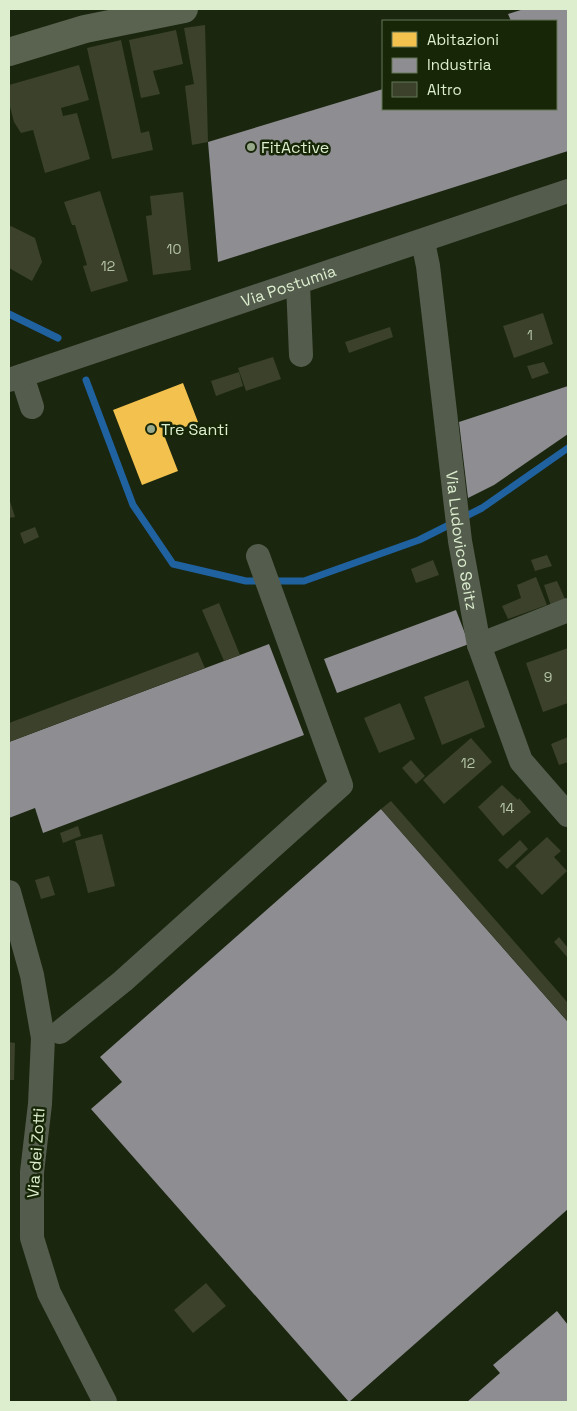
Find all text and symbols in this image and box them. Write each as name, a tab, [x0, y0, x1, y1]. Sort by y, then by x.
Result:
legend	[382, 20, 557, 110]
text: Abitazioni	[427, 30, 499, 49]
text: Industria	[427, 55, 492, 74]
text: Altro	[427, 80, 462, 99]
place label: FitActive	[261, 137, 329, 158]
marker: FitActive	[245, 141, 257, 153]
house number: 10	[167, 240, 181, 258]
house number: 12	[101, 257, 115, 275]
street label: Via Postumia	[238, 260, 339, 311]
house number: 1	[527, 326, 533, 344]
place label: Tre Santi	[161, 419, 228, 440]
marker: Tre Santi	[145, 423, 157, 435]
street label: Via Ludovico Seitz	[441, 470, 483, 612]
house number: 9	[544, 668, 552, 686]
house number: 12	[461, 754, 475, 772]
house number: 14	[500, 799, 515, 817]
street label: Via dei Zotti	[22, 1107, 50, 1199]

